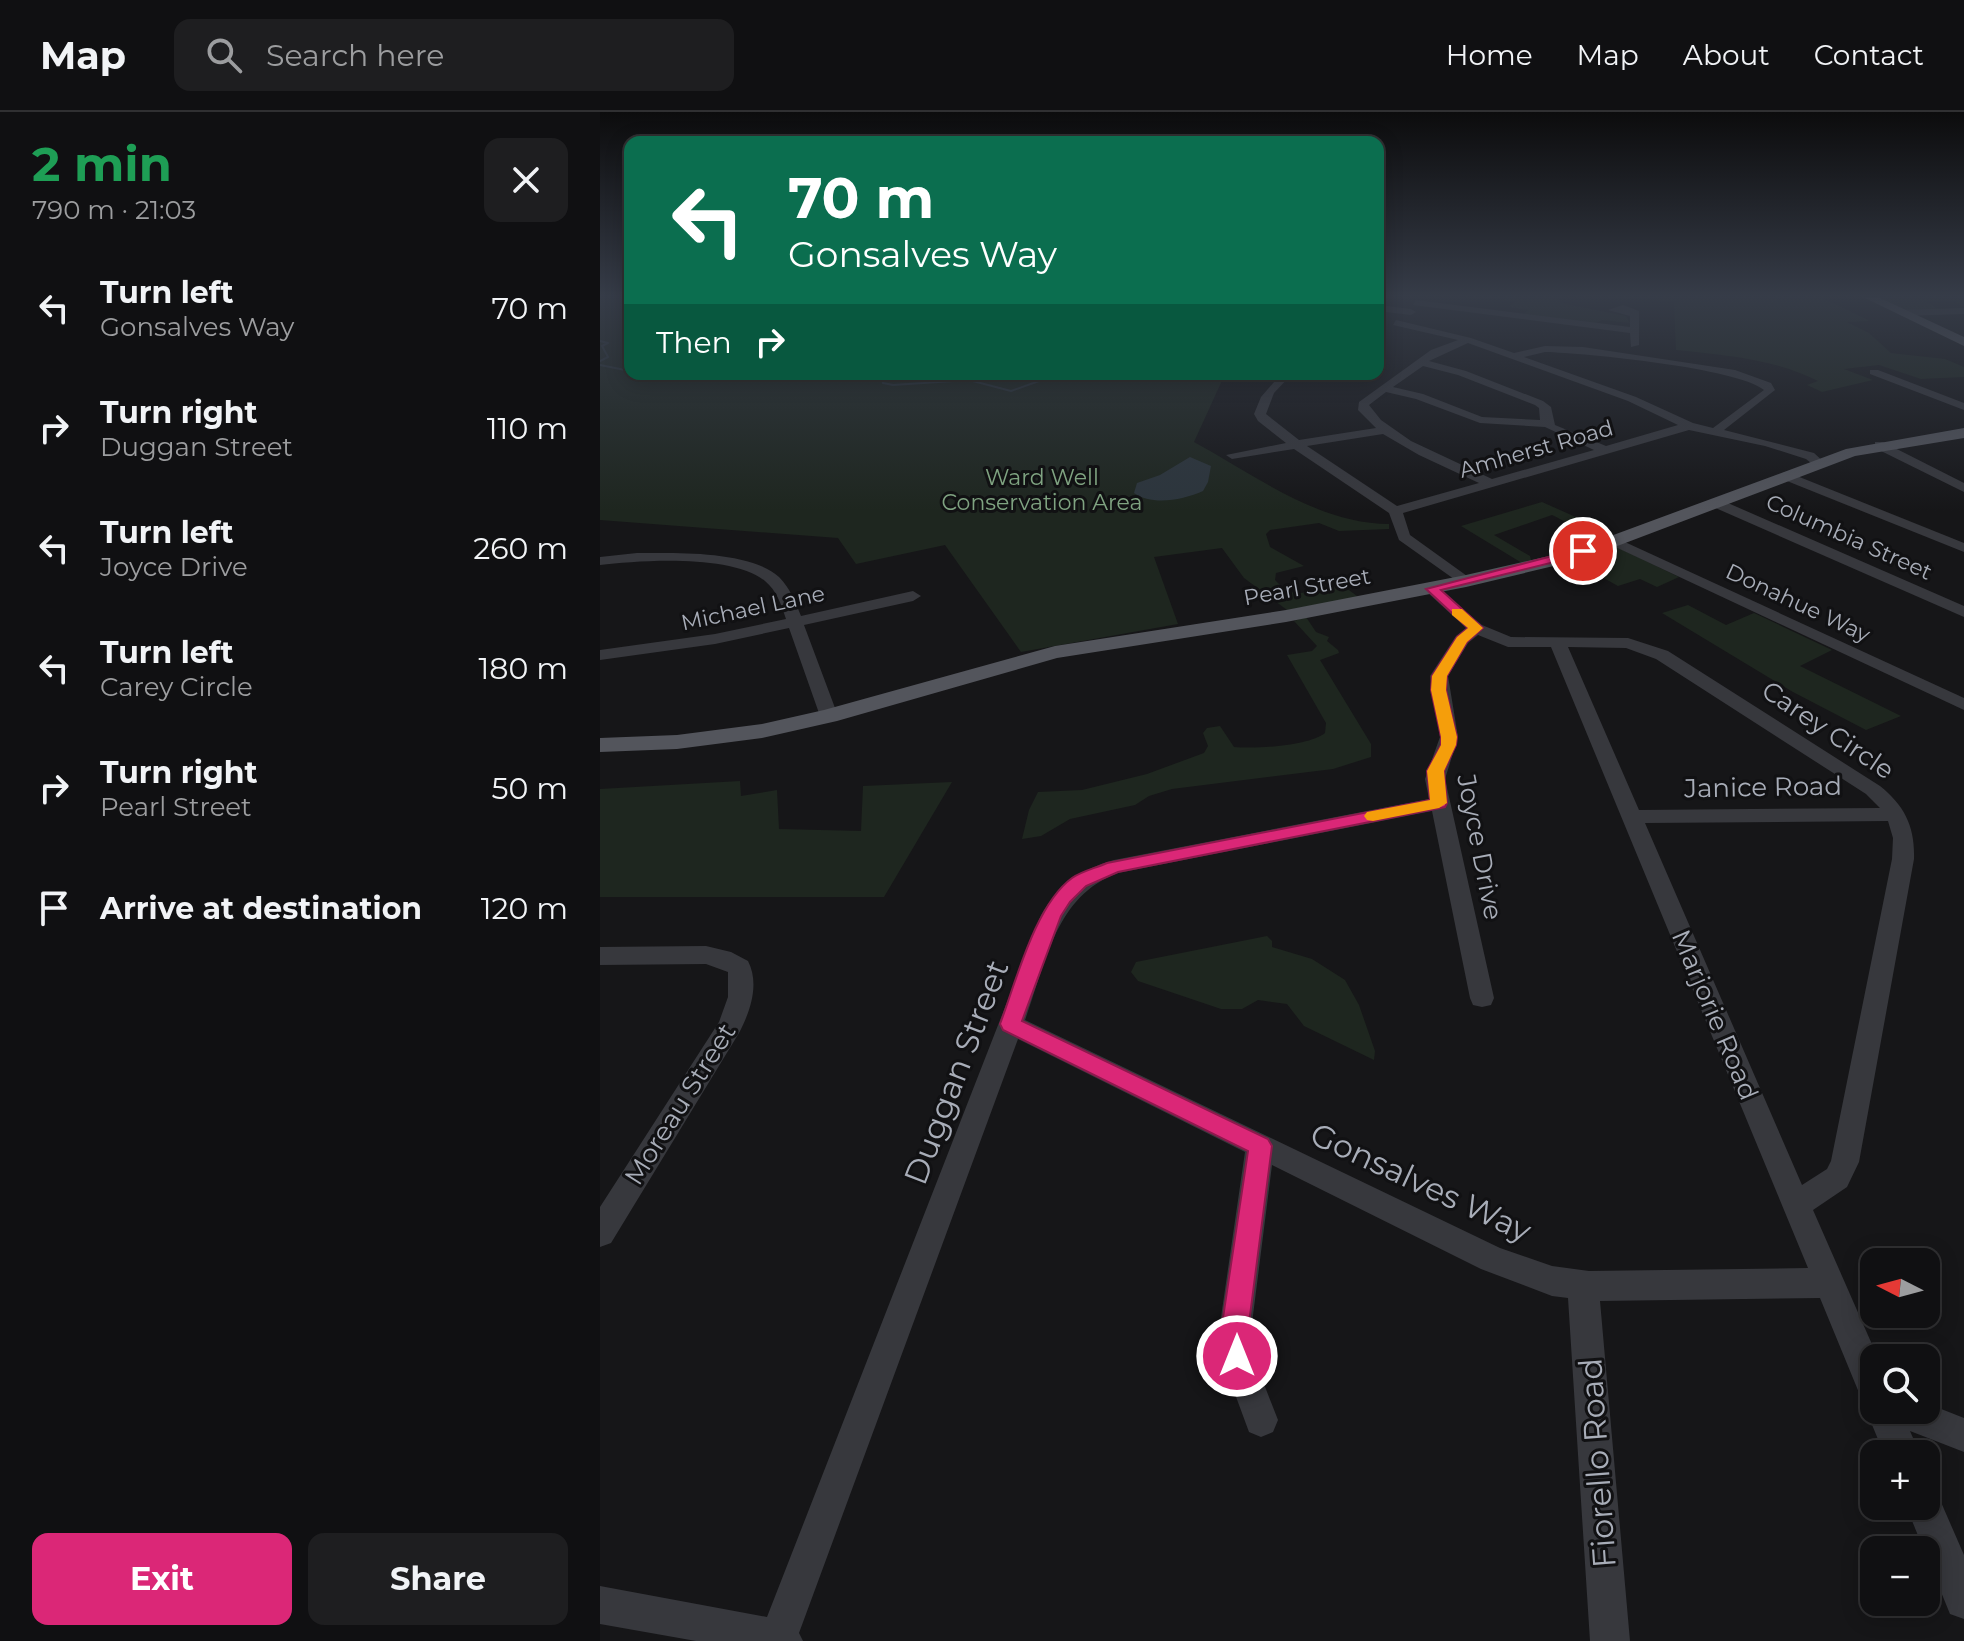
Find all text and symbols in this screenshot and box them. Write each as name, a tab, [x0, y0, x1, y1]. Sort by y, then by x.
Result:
search box	[174, 19, 734, 91]
text: Map	[40, 32, 126, 79]
icon: search	[202, 33, 246, 77]
text: Search here	[266, 37, 444, 74]
text: Home	[1446, 38, 1533, 72]
text: Map	[1577, 38, 1639, 72]
text: About	[1683, 38, 1770, 72]
text: Contact	[1814, 38, 1924, 72]
text: 2 min	[32, 135, 172, 193]
button: close	[484, 138, 568, 222]
text: 70 m	[788, 164, 934, 232]
icon: left	[656, 168, 760, 272]
text: 790 m · 21:03	[32, 194, 196, 226]
text: Gonsalves Way	[788, 232, 1057, 276]
text: Turn left	[100, 274, 233, 311]
icon: left	[32, 286, 76, 330]
text: 70 m	[491, 290, 568, 327]
text: Gonsalves Way	[100, 311, 294, 343]
icon: right	[748, 320, 792, 364]
text: Then	[656, 324, 732, 361]
text: Turn right	[100, 394, 257, 431]
icon: right	[32, 406, 76, 450]
text: 110 m	[487, 410, 568, 447]
street label: Amherst Road	[1456, 414, 1616, 484]
text: Duggan Street	[100, 431, 293, 463]
park label: Ward Well Conservation Area	[942, 464, 1142, 516]
street label: Columbia Street	[1762, 488, 1936, 586]
text: Turn left	[100, 514, 233, 551]
pin	[1549, 517, 1617, 585]
icon: left	[32, 526, 76, 570]
icon: arrive	[1561, 529, 1605, 573]
text: 260 m	[473, 530, 568, 567]
text: Joyce Drive	[100, 551, 248, 583]
street label: Donahue Way	[1721, 558, 1875, 648]
street label: Pearl Street	[1241, 563, 1373, 611]
street label: Michael Lane	[679, 580, 827, 636]
text: Turn left	[100, 634, 233, 671]
icon: left	[32, 646, 76, 690]
text: 180 m	[478, 650, 568, 687]
text: Carey Circle	[100, 671, 253, 703]
street label: Carey Circle	[1756, 674, 1900, 786]
text: Turn right	[100, 754, 257, 791]
icon: right	[32, 766, 76, 810]
text: 50 m	[491, 770, 568, 807]
street label: Joyce Drive	[1450, 770, 1510, 923]
street label: Janice Road	[1683, 770, 1842, 804]
text: Pearl Street	[100, 791, 252, 823]
icon: arrive	[32, 886, 76, 930]
text: Arrive at destination	[100, 890, 422, 927]
text: 120 m	[481, 890, 568, 927]
street label: Marjorie Road	[1665, 925, 1765, 1105]
street label: Duggan Street	[895, 954, 1017, 1190]
street label: Moreau Street	[617, 1017, 743, 1191]
street label: Gonsalves Way	[1304, 1114, 1538, 1250]
north arrow	[1860, 1248, 1940, 1328]
map controls	[1860, 1248, 1940, 1616]
position arrow	[1195, 1314, 1279, 1398]
button: search	[1860, 1344, 1940, 1424]
street label: Fiorello Road	[1570, 1357, 1624, 1569]
button: +	[1860, 1440, 1940, 1520]
button: Exit	[32, 1533, 292, 1625]
button: Share	[308, 1533, 568, 1625]
button: −	[1860, 1536, 1940, 1616]

